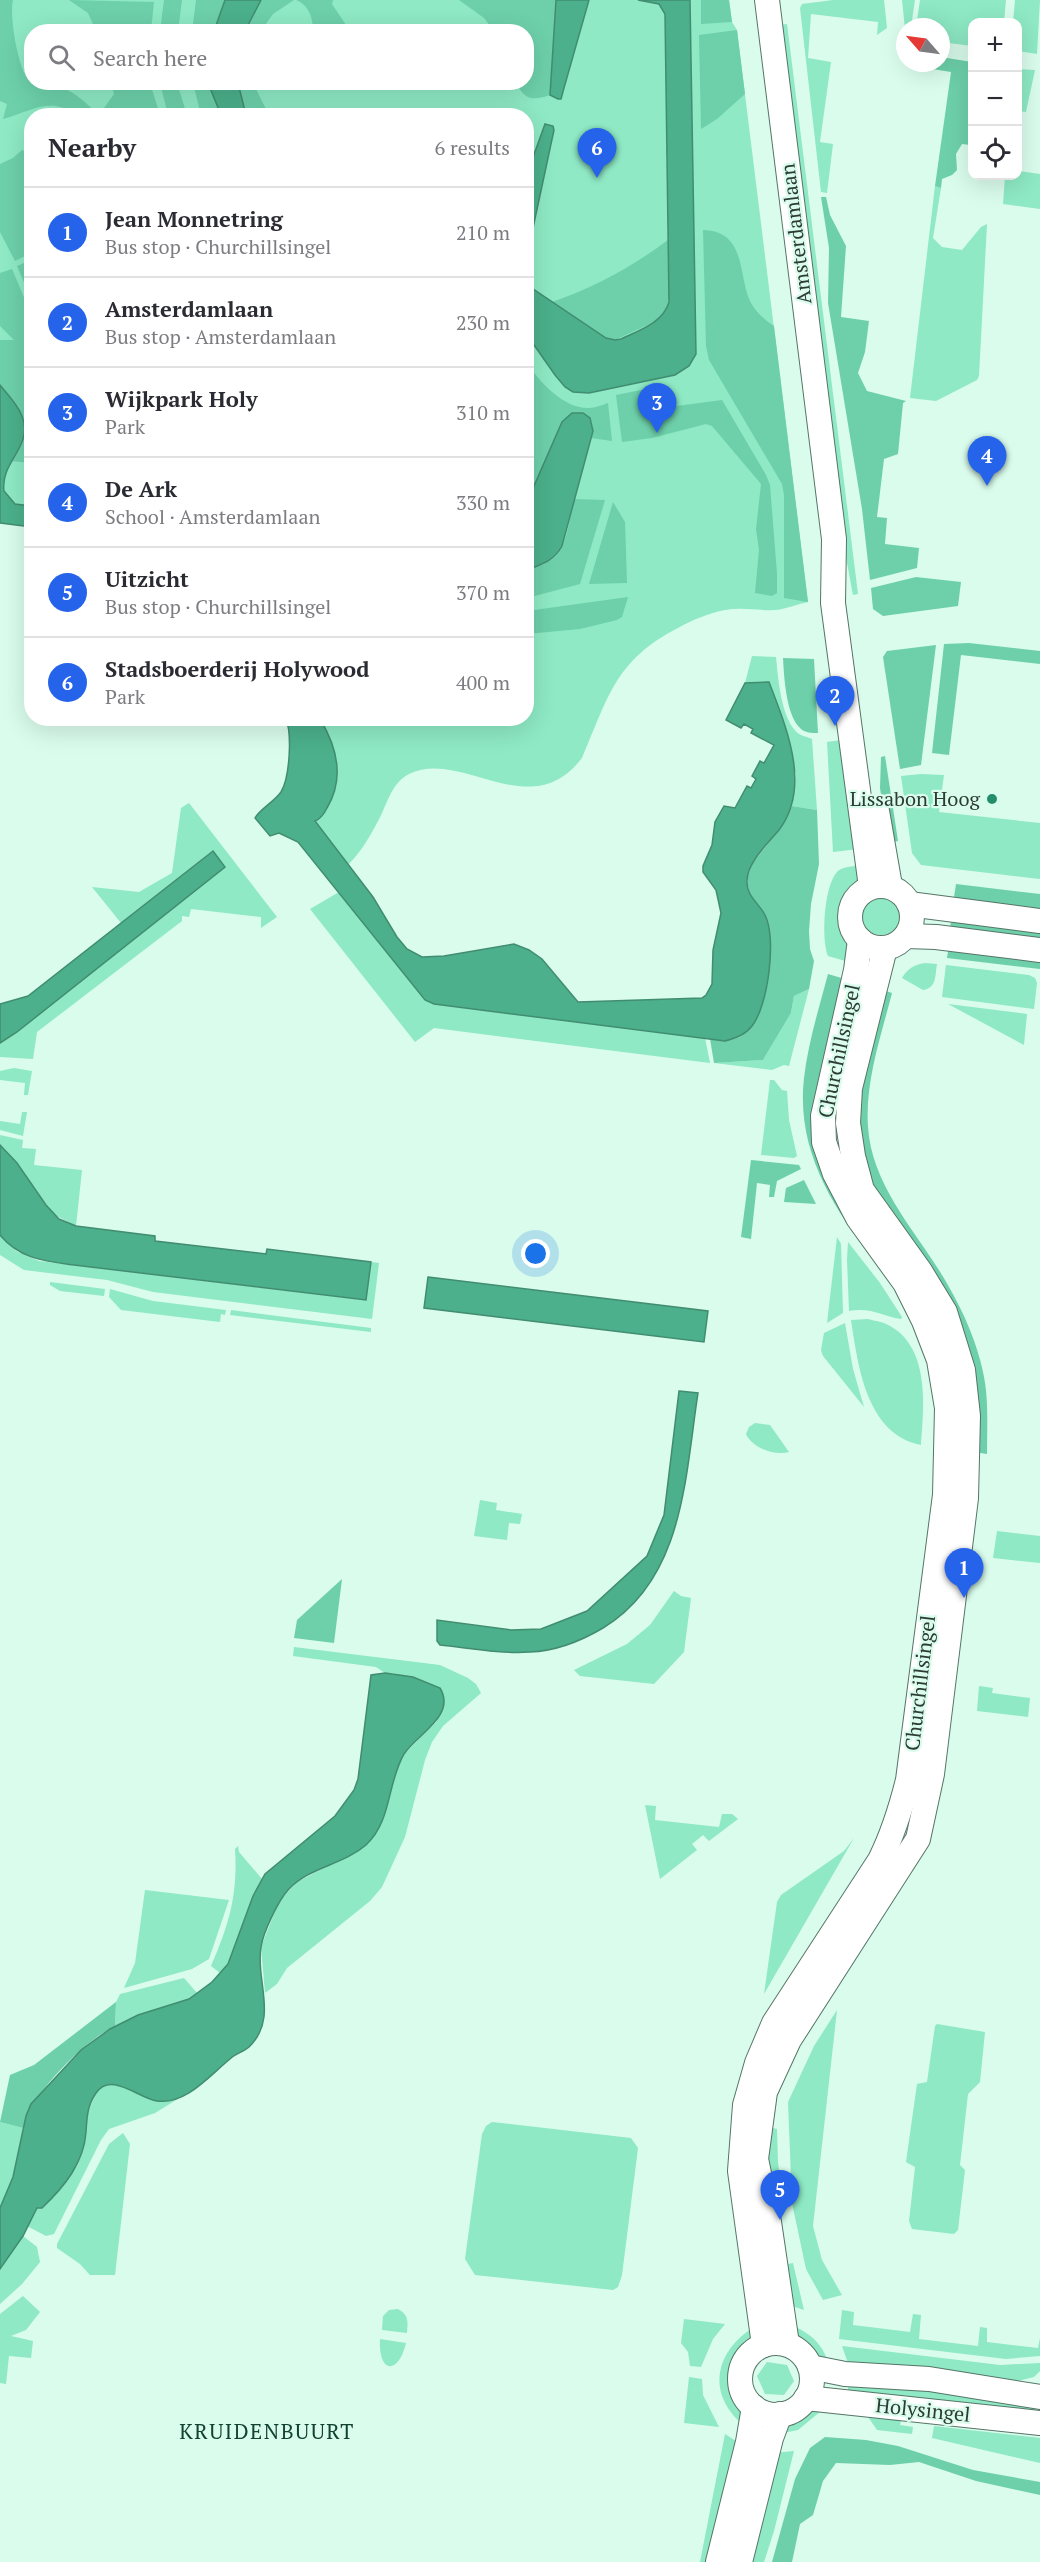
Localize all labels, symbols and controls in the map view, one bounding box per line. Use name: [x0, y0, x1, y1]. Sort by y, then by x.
north arrow: [896, 18, 950, 72]
map controls: [968, 18, 1022, 180]
button: +: [968, 18, 1022, 72]
search box: [24, 24, 534, 90]
icon: search: [45, 41, 78, 74]
text: Search here: [93, 43, 207, 72]
button: −: [968, 72, 1022, 126]
button: locate: [968, 126, 1022, 180]
pin: 6: [578, 128, 616, 178]
text: Nearby: [48, 130, 136, 164]
text: 6 results: [435, 134, 510, 161]
street label: Amsterdamlaan: [773, 162, 818, 306]
text: Jean Monnetring: [105, 204, 283, 233]
text: 1: [62, 219, 73, 246]
text: 210 m: [456, 219, 510, 246]
text: Bus stop · Churchillsingel: [105, 233, 331, 260]
text: Amsterdamlaan: [105, 294, 273, 323]
text: 2: [62, 309, 73, 336]
text: 230 m: [456, 309, 510, 336]
text: Bus stop · Amsterdamlaan: [105, 323, 336, 350]
text: Wijkpark Holy: [105, 384, 258, 413]
pin: 3: [638, 384, 676, 433]
text: 3: [62, 399, 73, 426]
text: 310 m: [456, 399, 510, 426]
text: Park: [105, 413, 145, 440]
pin: 4: [968, 436, 1006, 486]
text: De Ark: [105, 474, 177, 503]
text: 4: [62, 489, 73, 516]
text: 330 m: [456, 489, 510, 516]
text: School · Amsterdamlaan: [105, 503, 320, 530]
text: Uitzicht: [105, 564, 189, 593]
text: 5: [62, 579, 73, 606]
text: 370 m: [456, 579, 510, 606]
text: Bus stop · Churchillsingel: [105, 593, 331, 620]
text: Stadsboerderij Holywood: [105, 654, 369, 683]
text: 6: [62, 669, 73, 696]
text: 400 m: [456, 669, 510, 696]
pin: 2: [816, 676, 854, 726]
text: Park: [105, 683, 145, 710]
place label: Lissabon Hoog: [850, 785, 980, 812]
marker: Lissabon Hoog: [985, 792, 999, 806]
street label: Churchillsingel: [811, 982, 866, 1120]
your location: [521, 1239, 550, 1268]
pin: 1: [944, 1548, 984, 1598]
street label: Churchillsingel: [898, 1614, 941, 1752]
pin: 5: [760, 2170, 800, 2220]
street label: Holysingel: [874, 2391, 972, 2428]
district label: KRUIDENBUURT: [179, 2417, 355, 2445]

